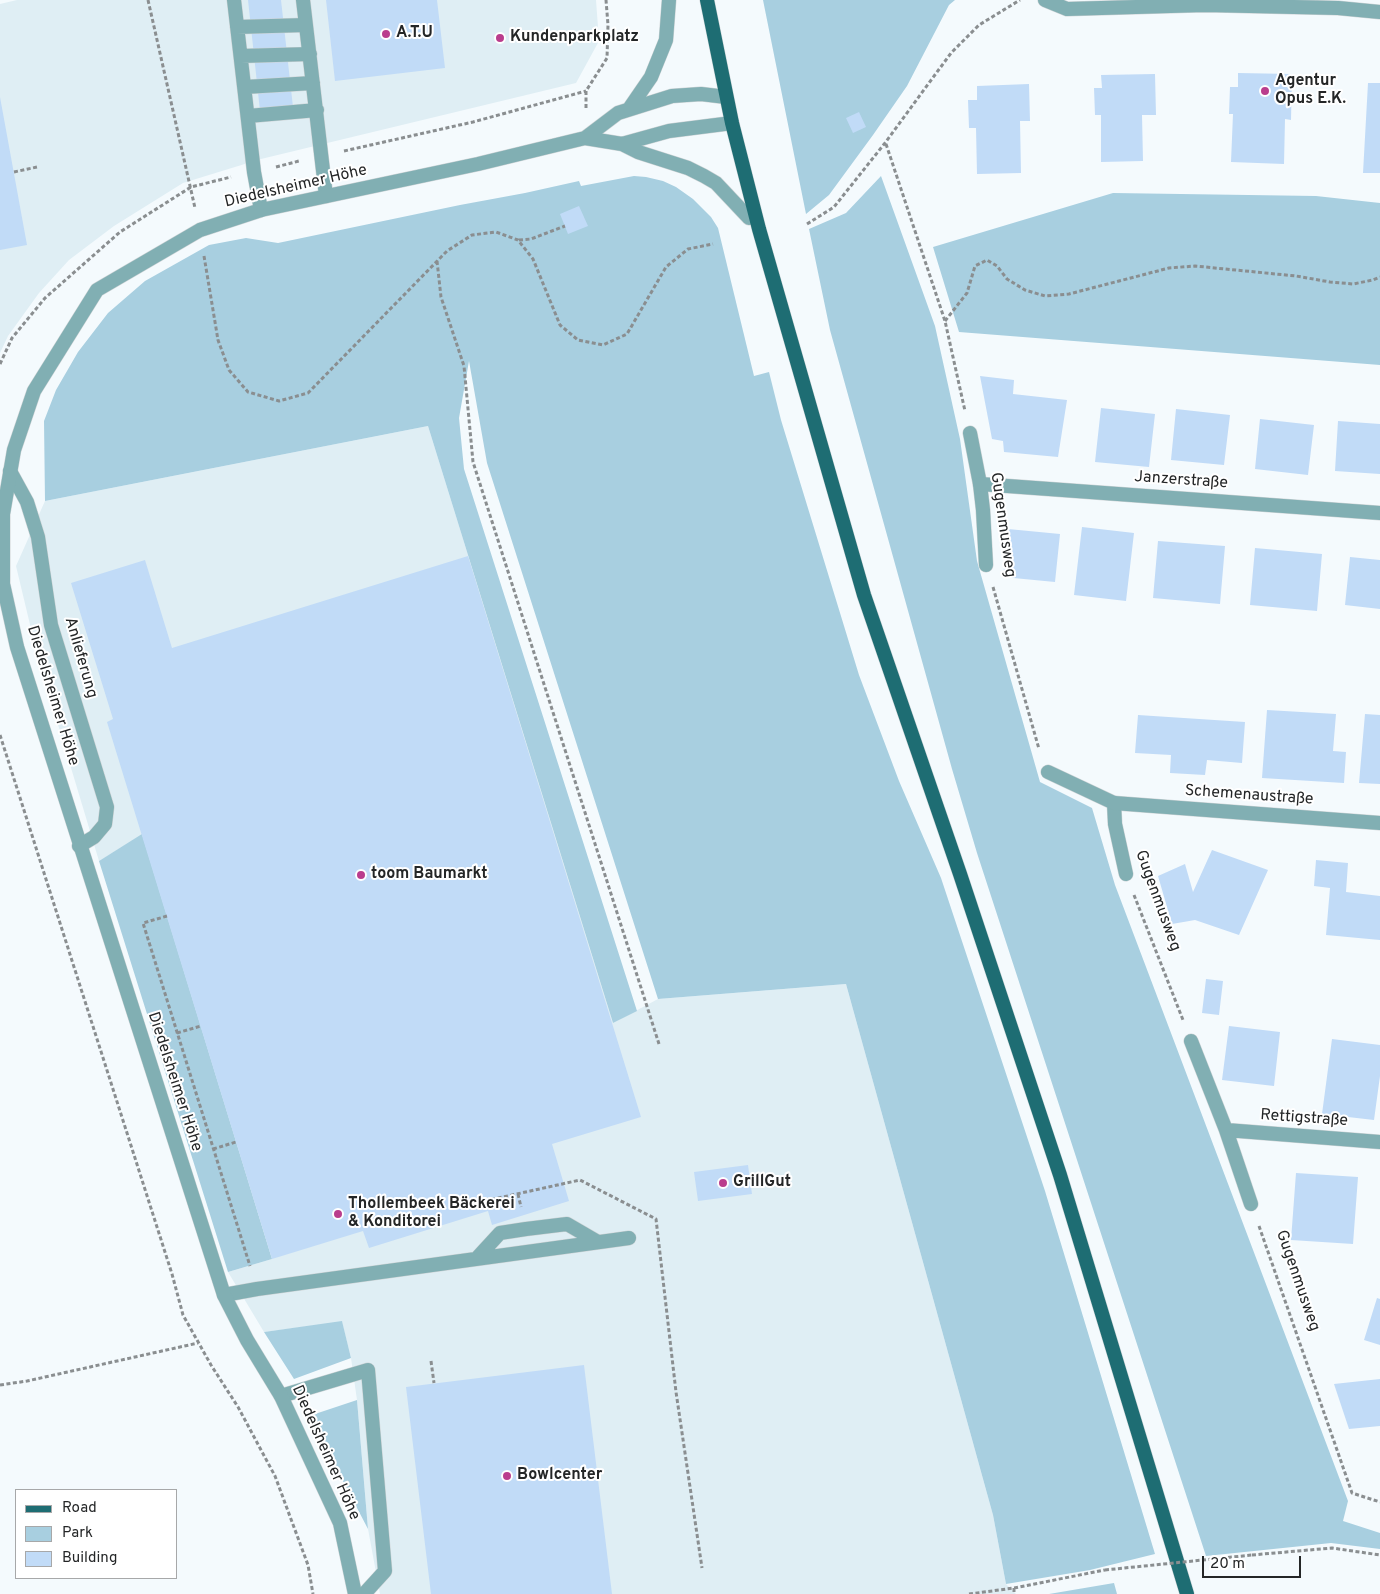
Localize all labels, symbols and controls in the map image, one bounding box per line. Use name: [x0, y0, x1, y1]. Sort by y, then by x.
place label: A.T.U: [396, 24, 433, 44]
marker: A.T.U: [380, 28, 392, 40]
place label: Kundenparkplatz: [510, 28, 639, 48]
marker: Kundenparkplatz: [494, 32, 506, 44]
place label: Agentur Opus E.K.: [1275, 72, 1346, 110]
marker: Agentur Opus E.K.: [1259, 85, 1271, 97]
street label: Diedelsheimer Höhe: [223, 161, 369, 213]
street label: Janzerstraße: [1134, 468, 1228, 494]
street label: Gugenmusweg: [985, 471, 1019, 579]
street label: Anlieferung: [59, 615, 101, 701]
street label: Diedelsheimer Höhe: [22, 624, 82, 768]
street label: Schemenaustraße: [1184, 782, 1314, 810]
street label: Gugenmusweg: [1130, 848, 1184, 954]
place label: toom Baumarkt: [371, 865, 488, 885]
marker: toom Baumarkt: [355, 869, 367, 881]
street label: Diedelsheimer Höhe: [142, 1010, 206, 1154]
street label: Rettigstraße: [1260, 1106, 1348, 1132]
place label: GrillGut: [733, 1173, 791, 1193]
marker: GrillGut: [717, 1177, 729, 1189]
place label: Thollembeek Bäckerei & Konditorei: [348, 1195, 515, 1233]
marker: Thollembeek Bäckerei & Konditorei: [332, 1208, 344, 1220]
street label: Gugenmusweg: [1271, 1228, 1323, 1334]
street label: Diedelsheimer Höhe: [287, 1383, 363, 1523]
place label: Bowlcenter: [517, 1466, 602, 1486]
marker: Bowlcenter: [501, 1470, 513, 1482]
legend: [15, 1489, 178, 1579]
text: Road: [62, 1499, 97, 1518]
text: Park: [62, 1524, 93, 1543]
scale bar: [1205, 1546, 1304, 1578]
text: Building: [62, 1549, 117, 1568]
text: 20 m: [1210, 1555, 1245, 1574]

